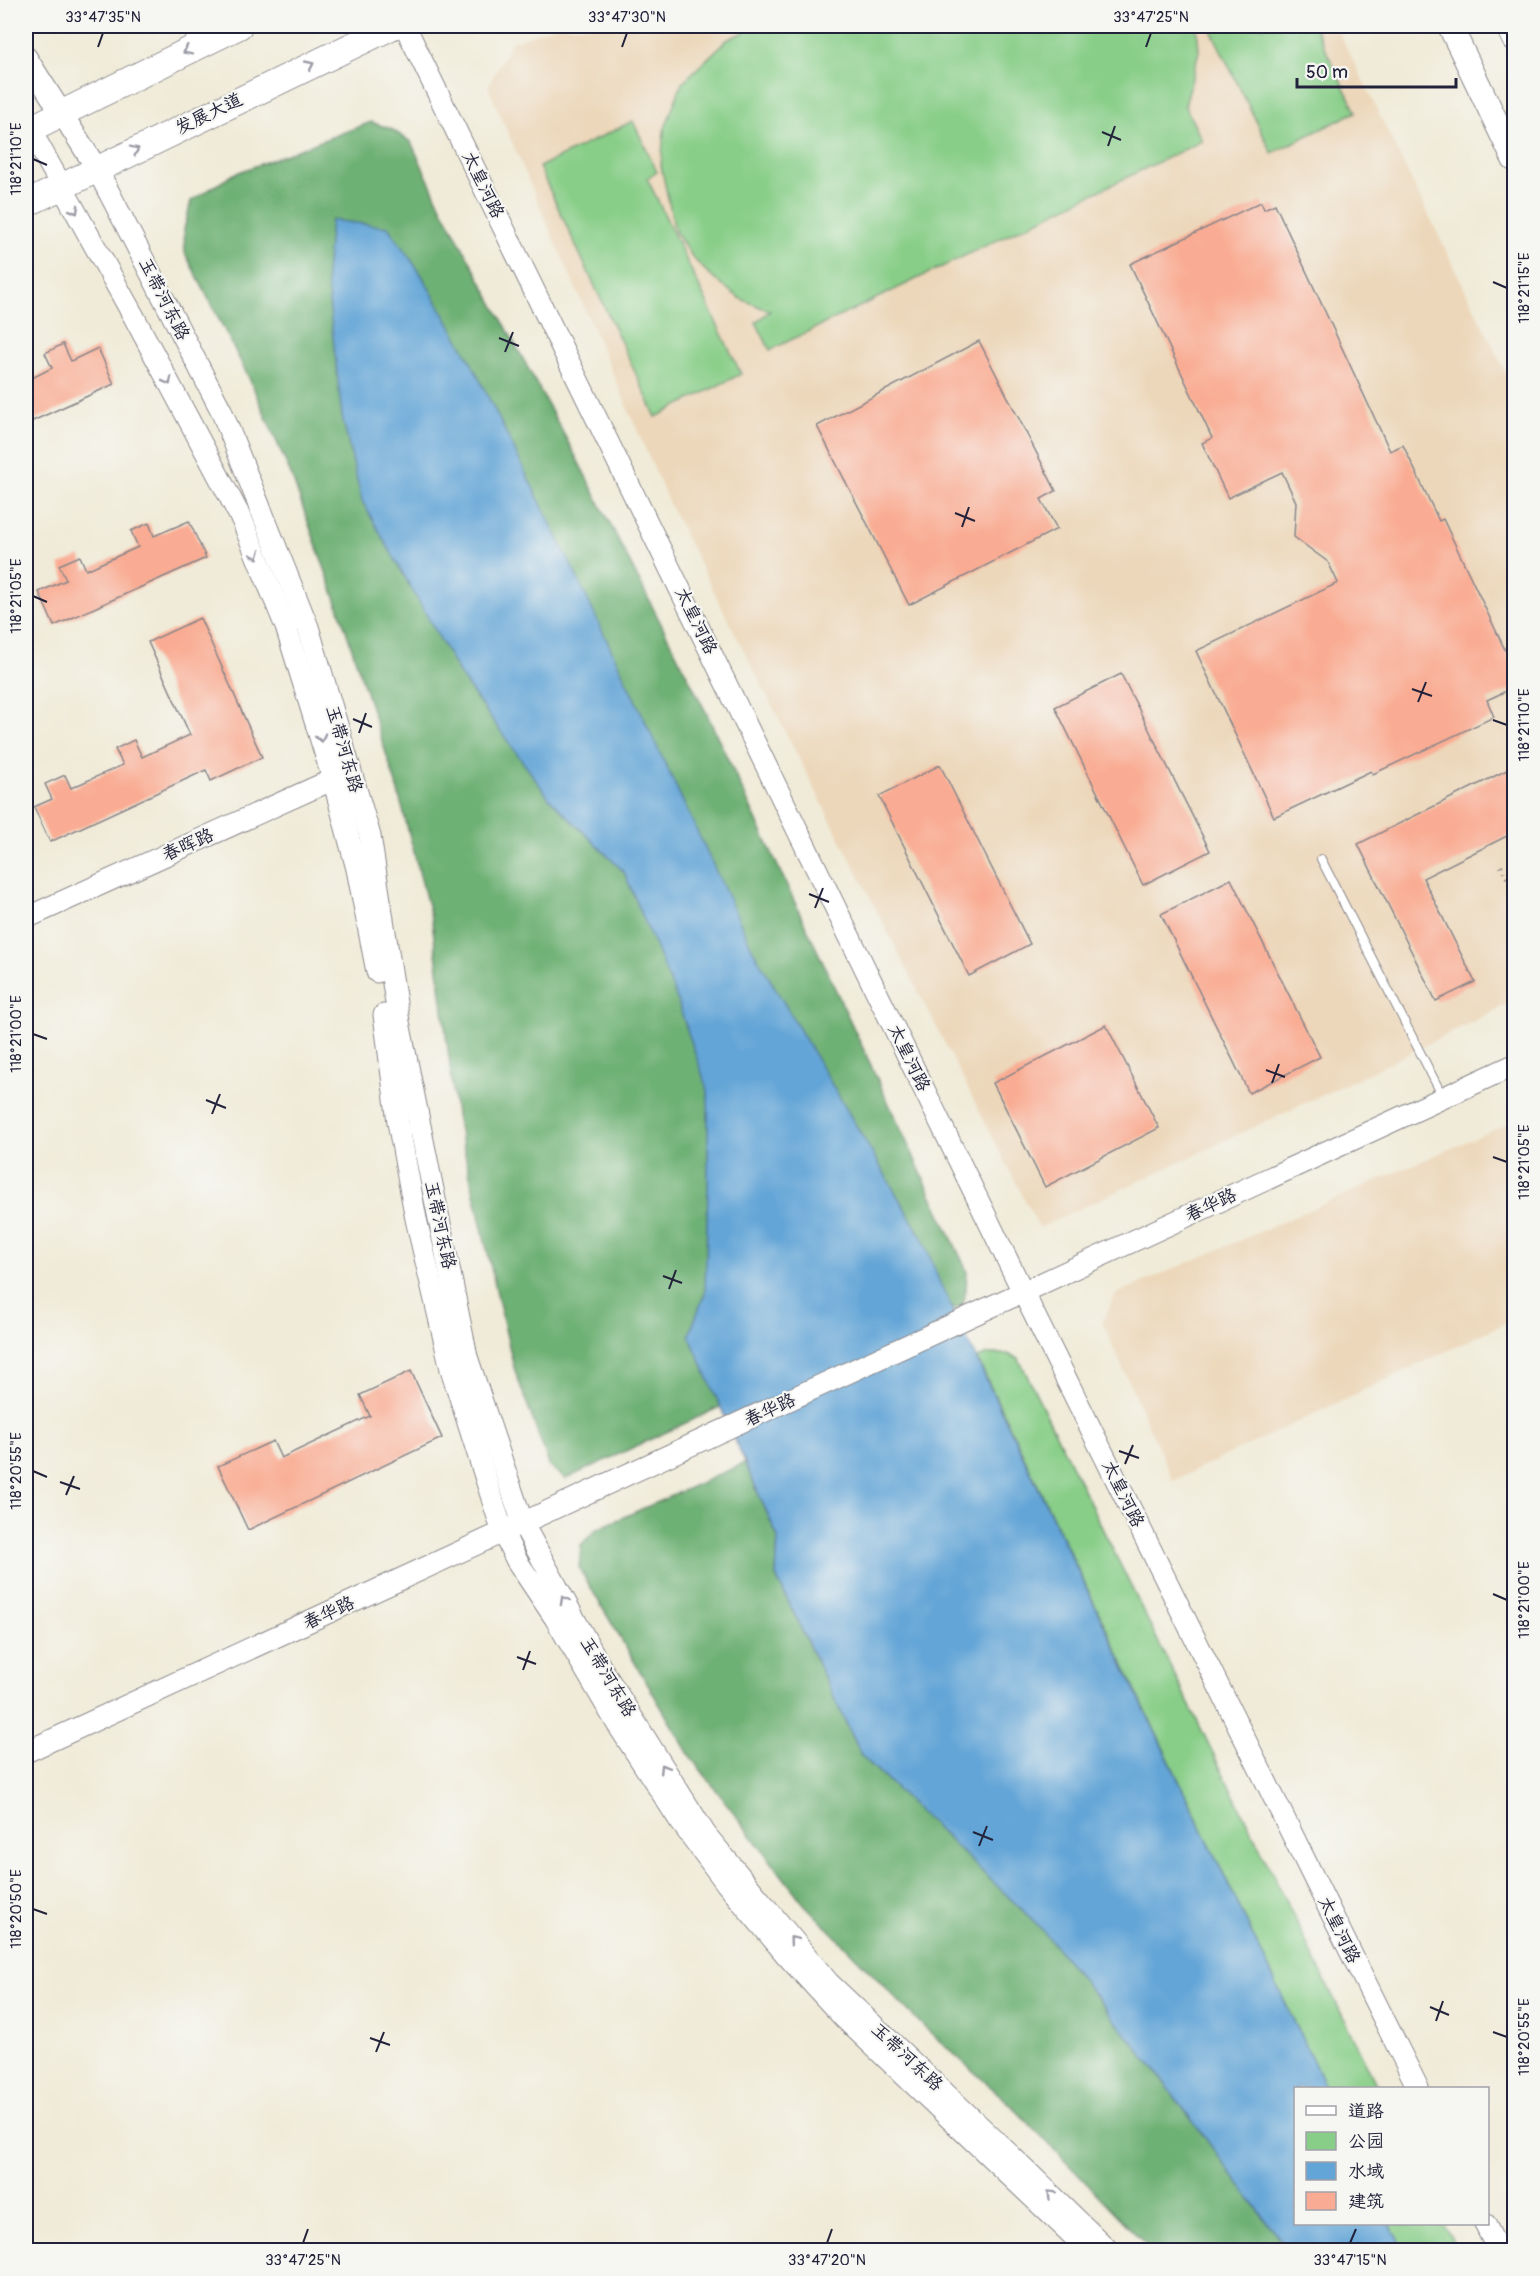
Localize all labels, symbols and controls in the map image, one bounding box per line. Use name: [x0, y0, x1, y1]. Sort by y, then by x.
text: 33°47'35"N: [65, 8, 141, 27]
text: 33°47'30"N: [588, 8, 666, 27]
text: 33°47'25"N: [1113, 8, 1189, 27]
one-way arrow: [182, 43, 193, 55]
scale bar: [1297, 51, 1456, 89]
one-way arrow: [304, 60, 315, 72]
text: 50 m: [1306, 61, 1348, 84]
street label: 发展大道: [172, 88, 246, 140]
text: 118°21'10"E: [7, 122, 26, 196]
one-way arrow: [128, 146, 139, 157]
street label: 太皇河路: [457, 148, 509, 222]
one-way arrow: [67, 204, 79, 214]
text: 118°21'15"E: [1515, 252, 1534, 323]
street label: 玉带河东路: [133, 254, 195, 344]
one-way arrow: [161, 375, 172, 385]
one-way arrow: [249, 548, 261, 559]
text: 118°21'05"E: [7, 558, 26, 634]
street label: 太皇河路: [670, 584, 722, 658]
text: 118°21'10"E: [1515, 688, 1534, 762]
street label: 玉带河东路: [321, 703, 367, 795]
one-way arrow: [314, 733, 326, 743]
street label: 春晖路: [159, 824, 217, 866]
text: 118°21'00"E: [7, 995, 26, 1073]
street label: 太皇河路: [883, 1021, 935, 1095]
text: 118°21'05"E: [1515, 1124, 1534, 1200]
street label: 玉带河东路: [419, 1179, 461, 1271]
street label: 春华路: [1182, 1183, 1240, 1227]
street label: 春华路: [741, 1388, 799, 1432]
text: 118°20'55"E: [7, 1432, 26, 1510]
street label: 太皇河路: [1097, 1457, 1149, 1531]
text: 118°21'00"E: [1515, 1561, 1534, 1639]
street label: 春华路: [300, 1591, 358, 1635]
one-way arrow: [560, 1596, 571, 1606]
street label: 玉带河东路: [575, 1633, 641, 1721]
one-way arrow: [659, 1764, 671, 1774]
text: 118°20'50"E: [7, 1869, 26, 1949]
street label: 太皇河路: [1313, 1893, 1365, 1967]
one-way arrow: [789, 1936, 800, 1947]
text: 118°20'55"E: [1515, 1998, 1534, 2076]
street label: 玉带河东路: [866, 2018, 948, 2096]
legend: [1294, 2087, 1489, 2225]
text: 道路: [1348, 2100, 1384, 2123]
text: 公园: [1348, 2130, 1384, 2153]
text: 水域: [1348, 2160, 1384, 2183]
text: 建筑: [1348, 2190, 1384, 2213]
one-way arrow: [1048, 2191, 1059, 2202]
text: 33°47'25"N: [265, 2251, 341, 2270]
text: 33°47'20"N: [788, 2251, 866, 2270]
text: 33°47'15"N: [1313, 2251, 1387, 2270]

